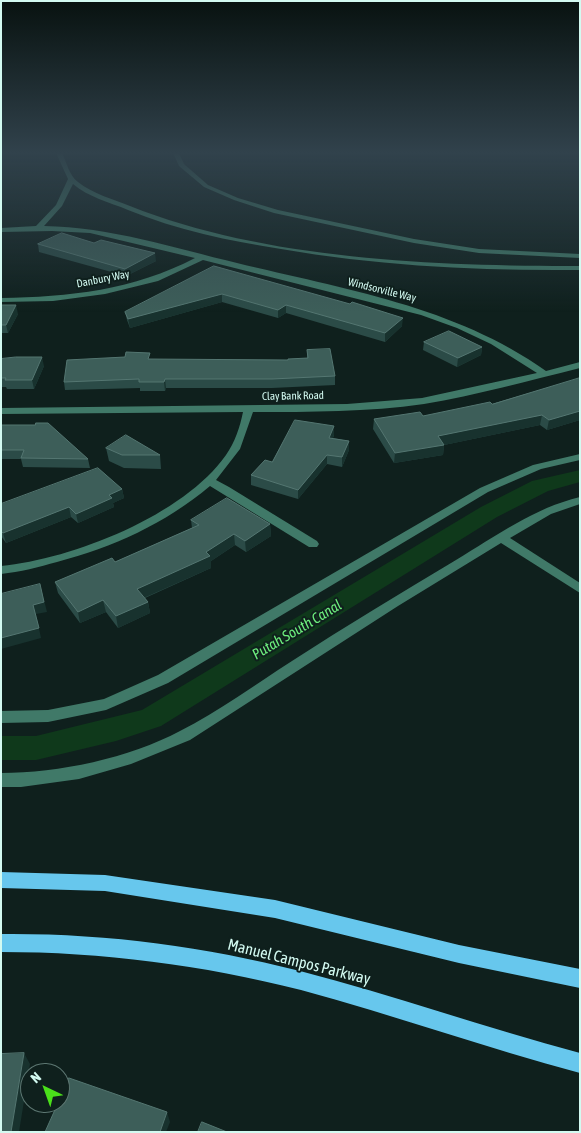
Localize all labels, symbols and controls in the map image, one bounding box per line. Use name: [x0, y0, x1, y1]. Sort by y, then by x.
street label: Danbury Way: [75, 267, 131, 291]
street label: Windsorville Way: [346, 275, 418, 305]
street label: Clay Bank Road: [262, 389, 324, 403]
water label: Putah South Canal: [249, 596, 345, 664]
street label: Manuel Campos Parkway: [226, 935, 372, 989]
north arrow: [20, 1063, 70, 1113]
text: N: [27, 1069, 44, 1086]

